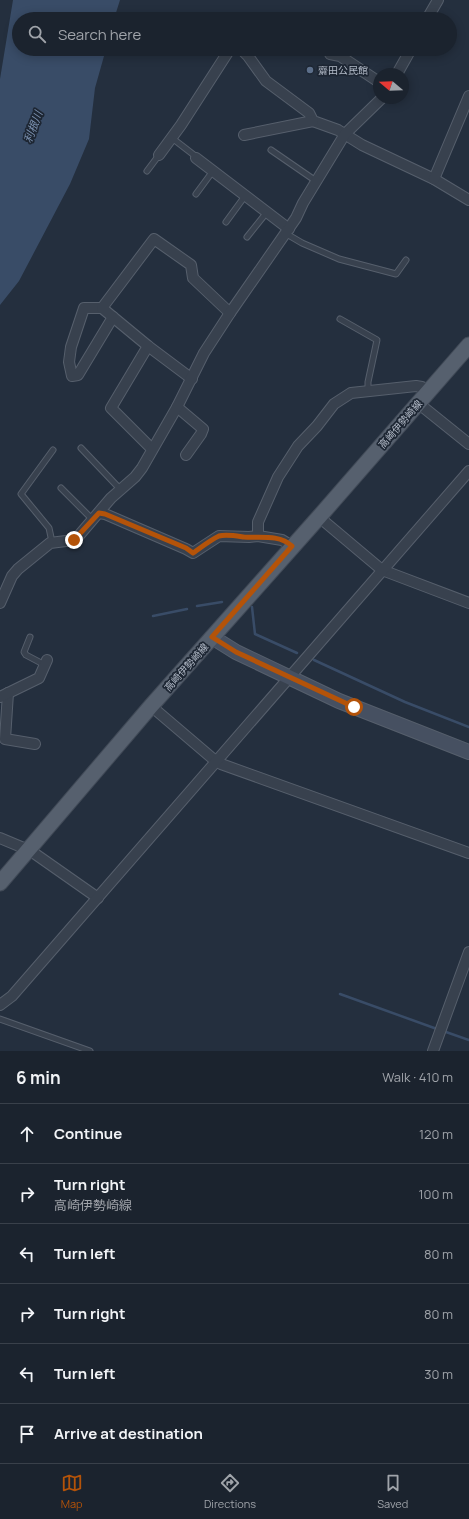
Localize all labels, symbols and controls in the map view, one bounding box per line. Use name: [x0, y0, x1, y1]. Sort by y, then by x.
search box: [12, 12, 457, 56]
icon: search: [26, 23, 48, 45]
text: Search here: [58, 24, 141, 45]
place label: 齋田公民館: [318, 63, 368, 77]
marker: 齋田公民館: [305, 65, 315, 75]
north arrow: [373, 68, 409, 104]
water label: 利根川: [20, 108, 46, 145]
street label: 高崎伊勢崎線: [375, 397, 425, 451]
route end: [65, 531, 83, 549]
street label: 高崎伊勢崎線: [161, 640, 211, 694]
route start: [345, 698, 363, 716]
text: 6 min: [16, 1066, 61, 1089]
text: Walk · 410 m: [382, 1068, 453, 1086]
icon: ahead: [16, 1123, 38, 1145]
text: Continue: [54, 1123, 122, 1144]
text: 120 m: [419, 1125, 453, 1143]
text: Turn right: [54, 1174, 125, 1195]
icon: right: [16, 1183, 38, 1205]
text: 100 m: [418, 1185, 453, 1203]
text: 高崎伊勢崎線: [54, 1196, 132, 1214]
icon: left: [16, 1243, 38, 1265]
text: Turn left: [54, 1243, 116, 1264]
text: 80 m: [424, 1245, 453, 1263]
icon: right: [16, 1303, 38, 1325]
text: Turn right: [54, 1303, 125, 1324]
text: 80 m: [424, 1305, 453, 1323]
icon: left: [16, 1363, 38, 1385]
text: Turn left: [54, 1363, 116, 1384]
text: 30 m: [424, 1365, 453, 1383]
icon: arrive: [16, 1423, 38, 1445]
text: Arrive at destination: [54, 1423, 203, 1444]
tab: Map: [61, 1472, 83, 1511]
tab: Directions: [204, 1472, 256, 1511]
tab: Saved: [377, 1472, 408, 1511]

